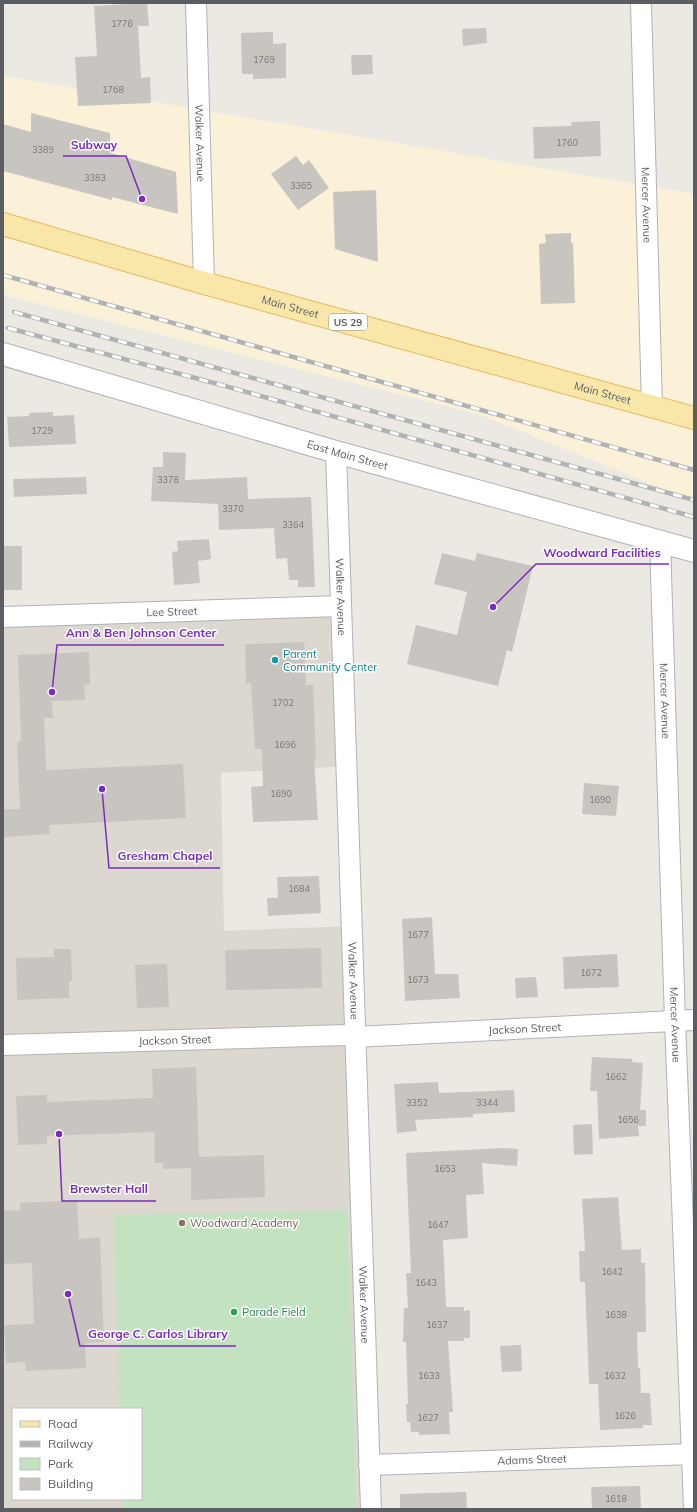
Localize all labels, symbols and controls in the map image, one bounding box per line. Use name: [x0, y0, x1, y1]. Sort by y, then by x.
house number: 1776: [111, 18, 133, 29]
house number: 1769: [253, 54, 275, 65]
house number: 1768: [102, 84, 124, 95]
street label: Walker Avenue: [192, 104, 208, 182]
callout: Subway: [63, 132, 126, 156]
text: Subway: [71, 137, 118, 152]
house number: 1760: [556, 137, 578, 148]
house number: 3389: [32, 144, 54, 155]
street label: Mercer Avenue: [638, 167, 655, 243]
house number: 3383: [84, 172, 106, 183]
house number: 3365: [290, 180, 312, 191]
street label: Main Street: [260, 292, 320, 321]
road number: US 29: [329, 314, 367, 330]
street label: Main Street: [573, 378, 633, 407]
house number: 1729: [31, 425, 53, 436]
street label: East Main Street: [305, 437, 390, 473]
house number: 3378: [157, 474, 179, 485]
house number: 3370: [222, 503, 244, 514]
house number: 3364: [282, 519, 304, 530]
callout: Woodward Facilities: [536, 540, 669, 564]
text: Woodward Facilities: [543, 545, 661, 560]
street label: Walker Avenue: [333, 558, 349, 636]
street label: Lee Street: [146, 604, 198, 619]
callout: Ann & Ben Johnson Center: [57, 621, 224, 645]
text: Ann & Ben Johnson Center: [66, 625, 217, 640]
place label: Parent Community Center: [283, 647, 377, 674]
marker: Parent Community Center: [270, 655, 280, 665]
street label: Mercer Avenue: [657, 663, 673, 739]
house number: 1702: [272, 697, 294, 708]
house number: 1696: [274, 739, 296, 750]
house number: 1690: [270, 788, 292, 799]
house number: 1690: [589, 794, 611, 805]
callout: Gresham Chapel: [109, 844, 220, 868]
text: Gresham Chapel: [118, 848, 212, 863]
house number: 1684: [288, 883, 310, 894]
house number: 1677: [407, 929, 429, 940]
street label: Walker Avenue: [345, 942, 362, 1020]
house number: 1672: [580, 967, 602, 978]
house number: 1673: [407, 974, 429, 985]
street label: Mercer Avenue: [667, 987, 684, 1063]
street label: Jackson Street: [488, 1020, 562, 1037]
street label: Jackson Street: [138, 1032, 212, 1048]
house number: 1662: [605, 1071, 627, 1082]
house number: 3352: [406, 1097, 428, 1108]
house number: 3344: [476, 1097, 498, 1108]
house number: 1656: [617, 1114, 639, 1125]
house number: 1653: [434, 1163, 456, 1174]
callout: Brewster Hall: [62, 1177, 156, 1201]
text: Brewster Hall: [70, 1181, 148, 1196]
place label: Woodward Academy: [190, 1216, 298, 1230]
marker: Woodward Academy: [177, 1218, 187, 1228]
house number: 1647: [427, 1219, 449, 1230]
street label: Walker Avenue: [356, 1266, 373, 1344]
house number: 1642: [601, 1266, 623, 1277]
house number: 1643: [415, 1277, 437, 1288]
place label: Parade Field: [242, 1305, 306, 1319]
marker: Parade Field: [229, 1307, 239, 1317]
house number: 1638: [605, 1309, 627, 1320]
house number: 1637: [426, 1319, 448, 1330]
callout: George C. Carlos Library: [80, 1322, 236, 1346]
text: George C. Carlos Library: [88, 1326, 228, 1341]
house number: 1633: [418, 1370, 440, 1381]
house number: 1632: [604, 1370, 626, 1381]
legend: [12, 1408, 142, 1500]
house number: 1626: [614, 1410, 636, 1421]
house number: 1627: [417, 1412, 439, 1423]
text: Road: [48, 1416, 77, 1431]
text: Railway: [48, 1436, 94, 1451]
street label: Adams Street: [497, 1451, 567, 1468]
text: Park: [48, 1456, 74, 1471]
text: Building: [48, 1476, 93, 1491]
house number: 1618: [605, 1493, 627, 1504]

